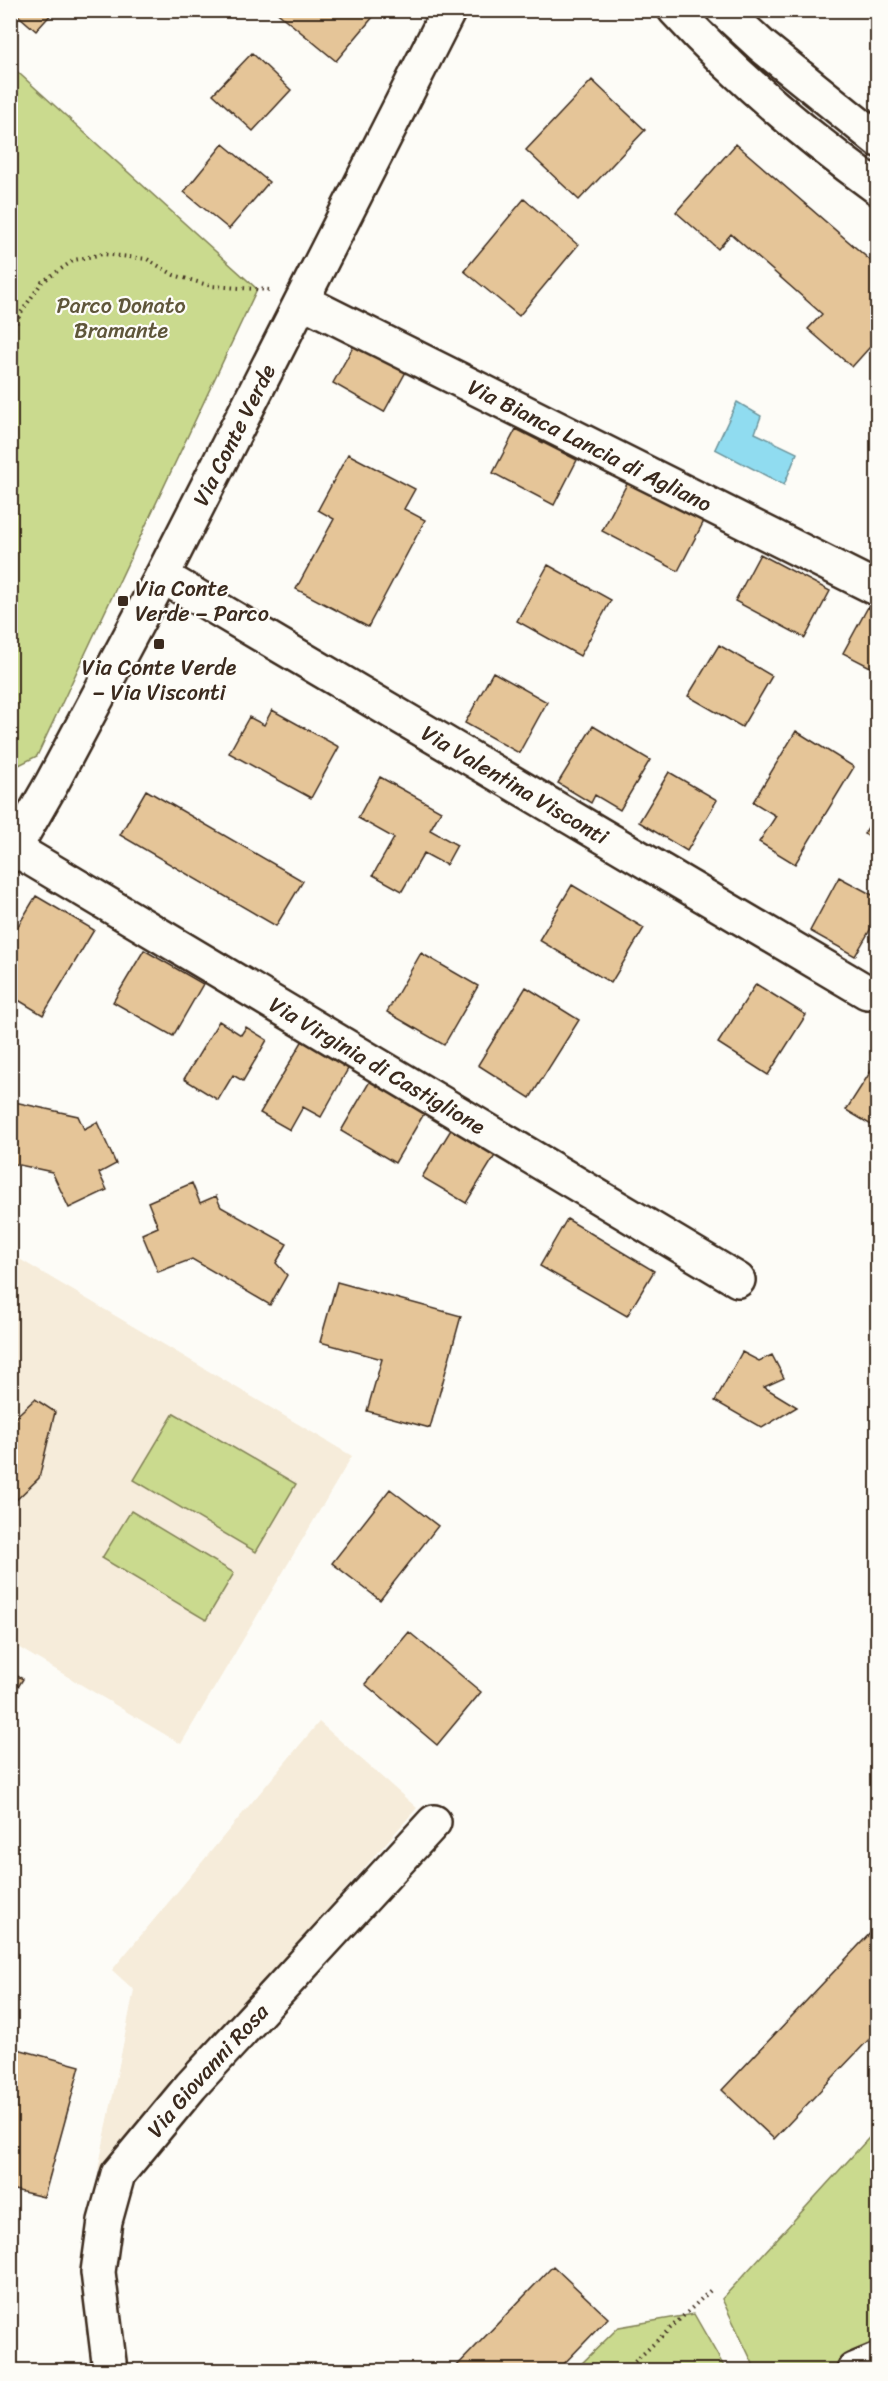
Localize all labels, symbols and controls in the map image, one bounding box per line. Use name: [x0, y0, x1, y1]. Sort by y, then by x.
park label: Parco Donato Bramante: [56, 286, 186, 350]
street label: Via Conte Verde: [182, 357, 287, 513]
street label: Via Bianca Lancia di Agliano: [461, 368, 719, 523]
place label: Via Conte Verde – Parco: [135, 569, 269, 633]
marker: Via Conte Verde – Parco: [116, 594, 130, 608]
marker: Via Conte Verde – Via Visconti: [152, 637, 166, 651]
place label: Via Conte Verde – Via Visconti: [82, 648, 237, 712]
street label: Via Valentina Visconti: [414, 714, 617, 856]
street label: Via Virginia di Castiglione: [261, 986, 493, 1146]
street label: Via Giovanni Rosa: [137, 1993, 279, 2147]

